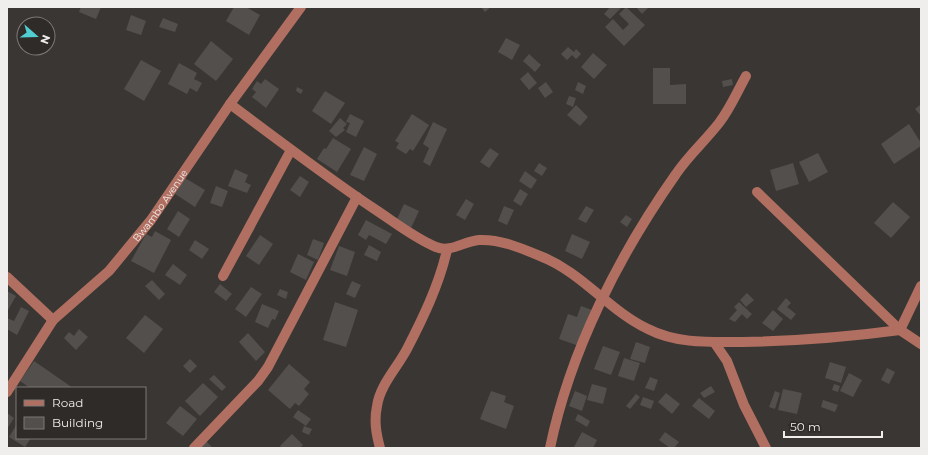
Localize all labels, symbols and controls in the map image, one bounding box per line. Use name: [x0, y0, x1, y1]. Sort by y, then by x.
north arrow: [16, 16, 56, 56]
text: N: [37, 33, 53, 46]
street label: Bwambo Avenue: [130, 167, 191, 245]
legend: [16, 387, 146, 439]
text: Road: [52, 395, 83, 410]
scale bar: [784, 413, 882, 439]
text: Building: [52, 415, 103, 430]
text: 50 m: [790, 419, 821, 434]

